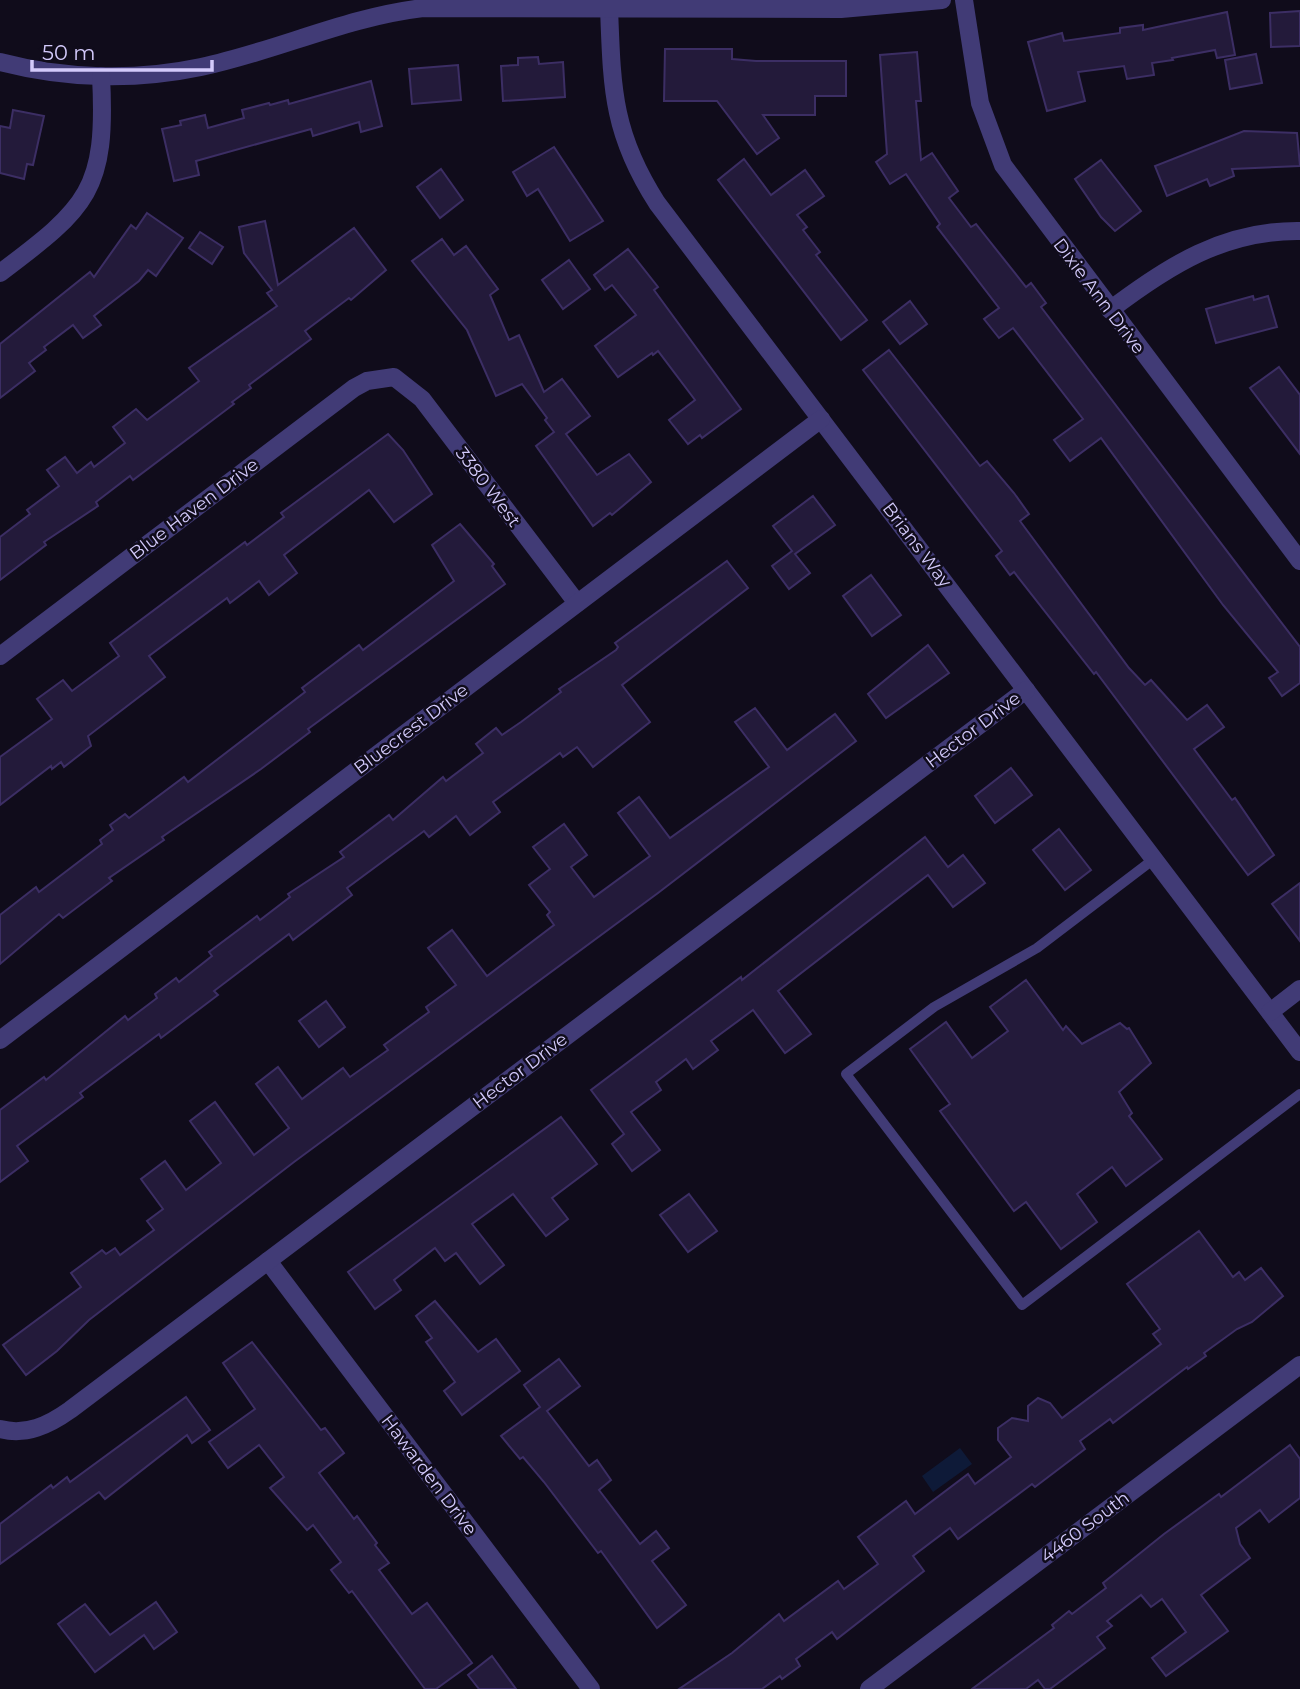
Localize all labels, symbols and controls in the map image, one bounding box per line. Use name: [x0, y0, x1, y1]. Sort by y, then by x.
scale bar: [32, 28, 212, 72]
text: 50 m: [42, 40, 96, 65]
street label: Dixie Ann Drive: [1048, 234, 1150, 358]
street label: 3380 West: [451, 443, 525, 531]
street label: Blue Haven Drive: [125, 453, 263, 565]
street label: Brians Way: [878, 498, 956, 592]
street label: Bluecrest Drive: [350, 679, 473, 779]
street label: Hector Drive: [921, 687, 1025, 773]
street label: Hector Drive: [468, 1028, 572, 1114]
street label: Hawarden Drive: [377, 1410, 482, 1540]
street label: 4460 South: [1036, 1487, 1134, 1567]

